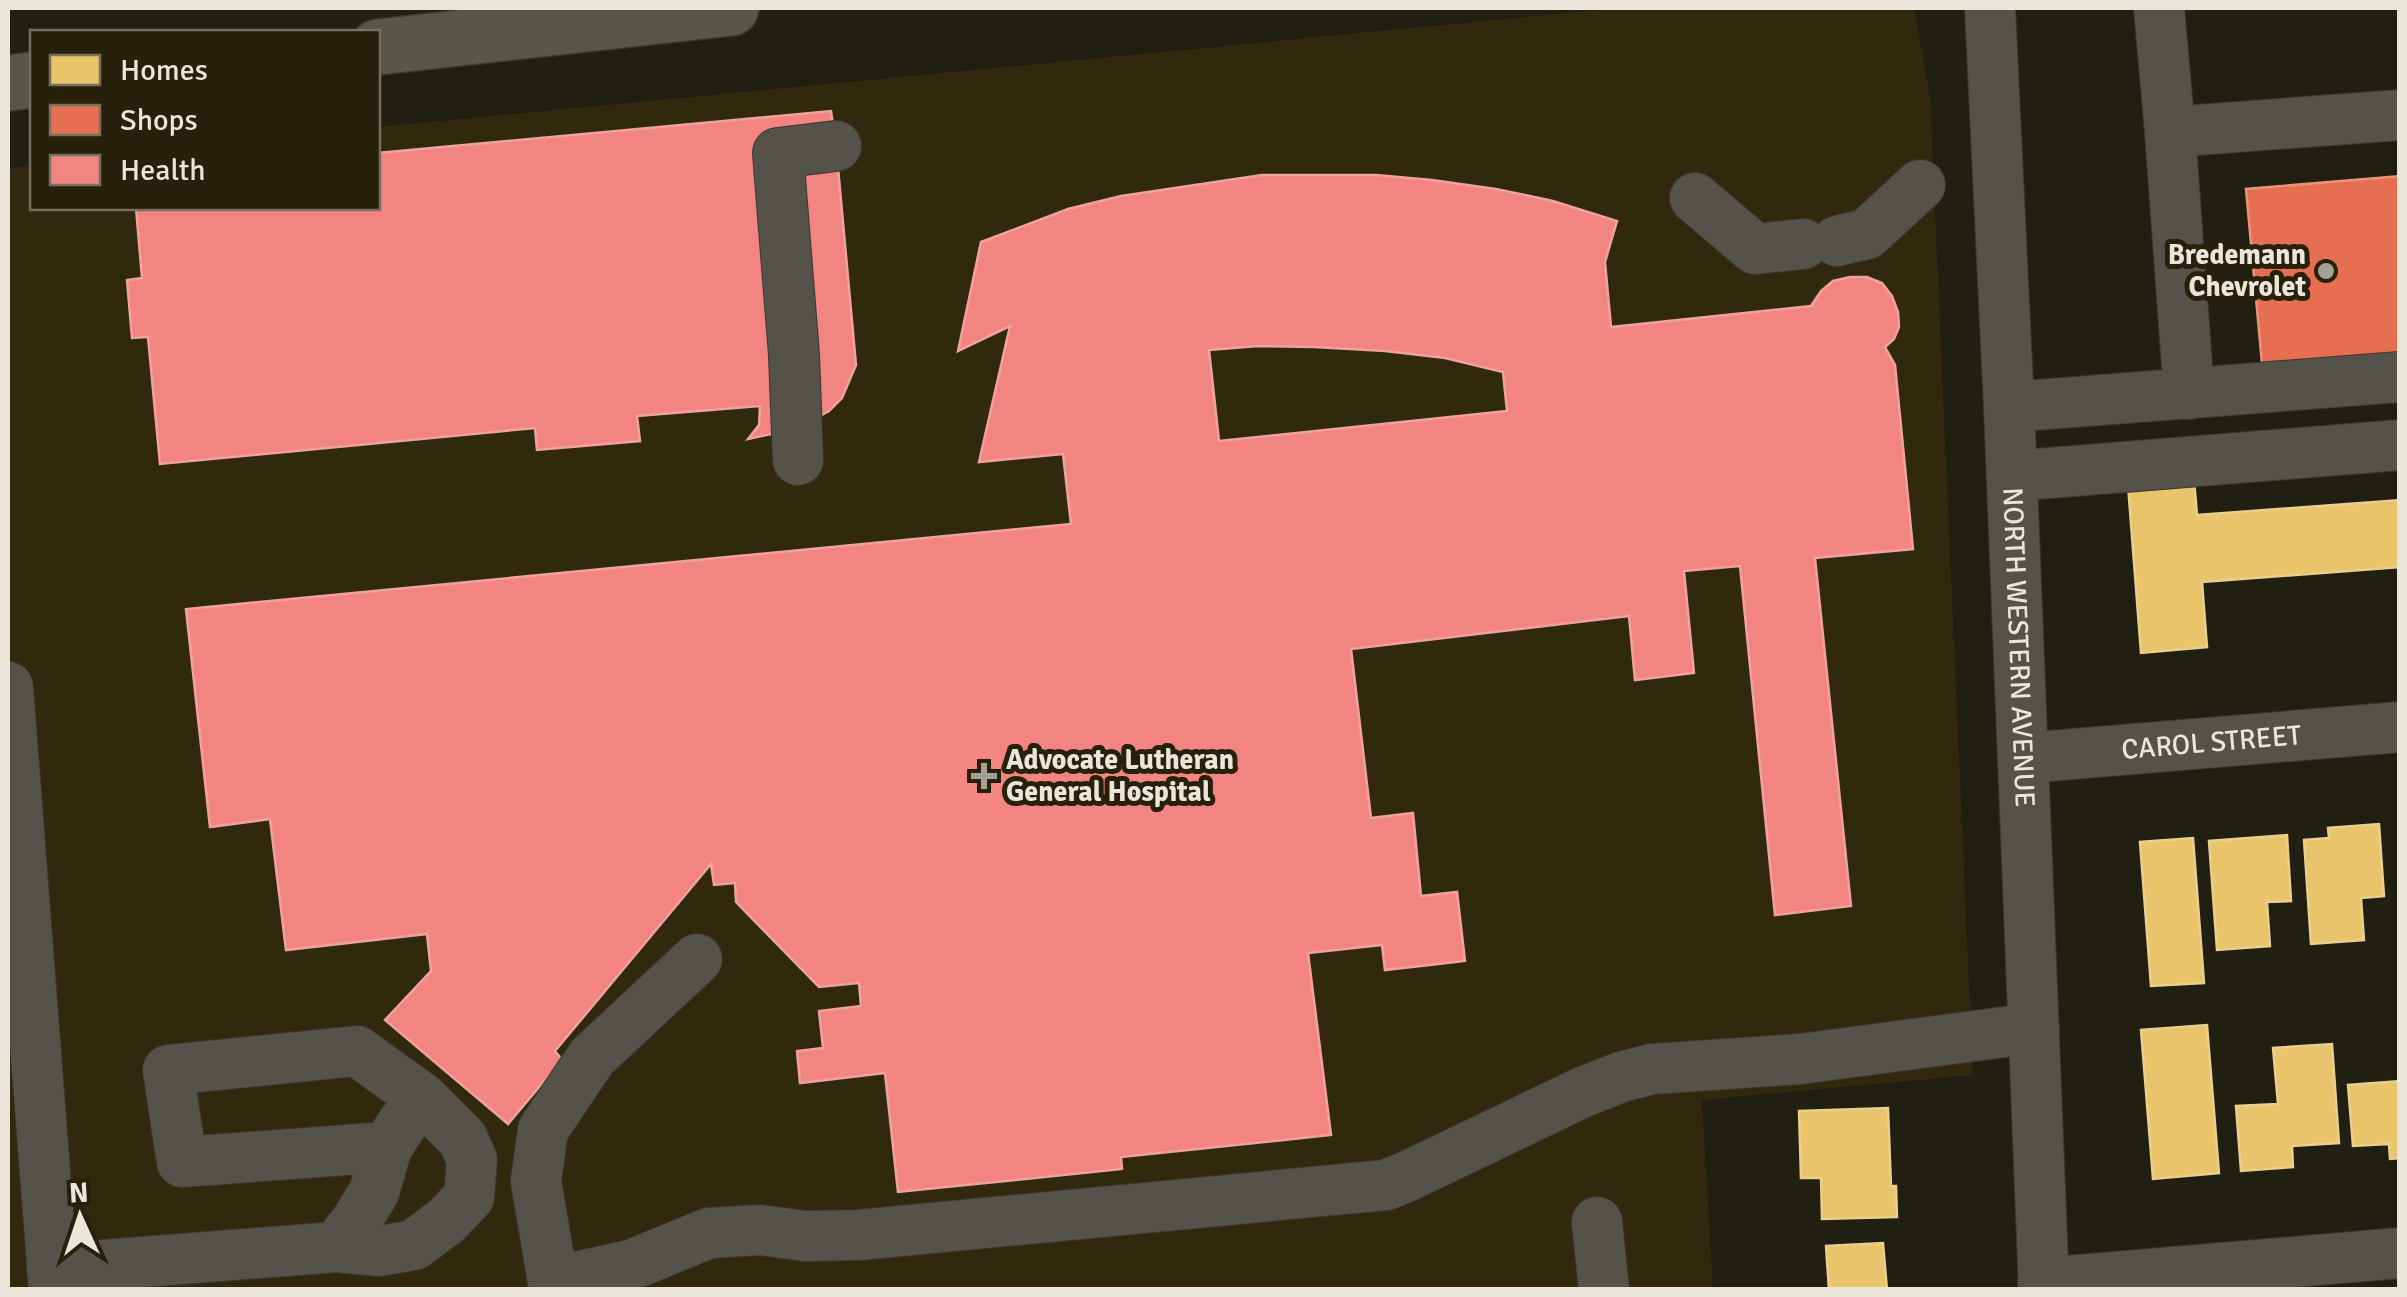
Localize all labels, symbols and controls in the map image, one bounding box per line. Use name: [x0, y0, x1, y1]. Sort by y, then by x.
legend: [30, 30, 380, 210]
text: Homes: [120, 52, 208, 89]
text: Shops: [120, 102, 198, 139]
text: Health: [120, 152, 206, 189]
place label: Bredemann Chevrolet: [2168, 238, 2307, 304]
marker: Bredemann Chevrolet: [2315, 260, 2337, 282]
street label: NORTH WESTERN AVENUE: [1995, 487, 2042, 808]
street label: CAROL STREET: [2120, 718, 2303, 767]
place label: Advocate Lutheran General Hospital: [1006, 743, 1234, 809]
marker: Advocate Lutheran General Hospital: [971, 763, 997, 789]
north arrow: [30, 1167, 130, 1267]
text: N: [68, 1176, 89, 1211]

